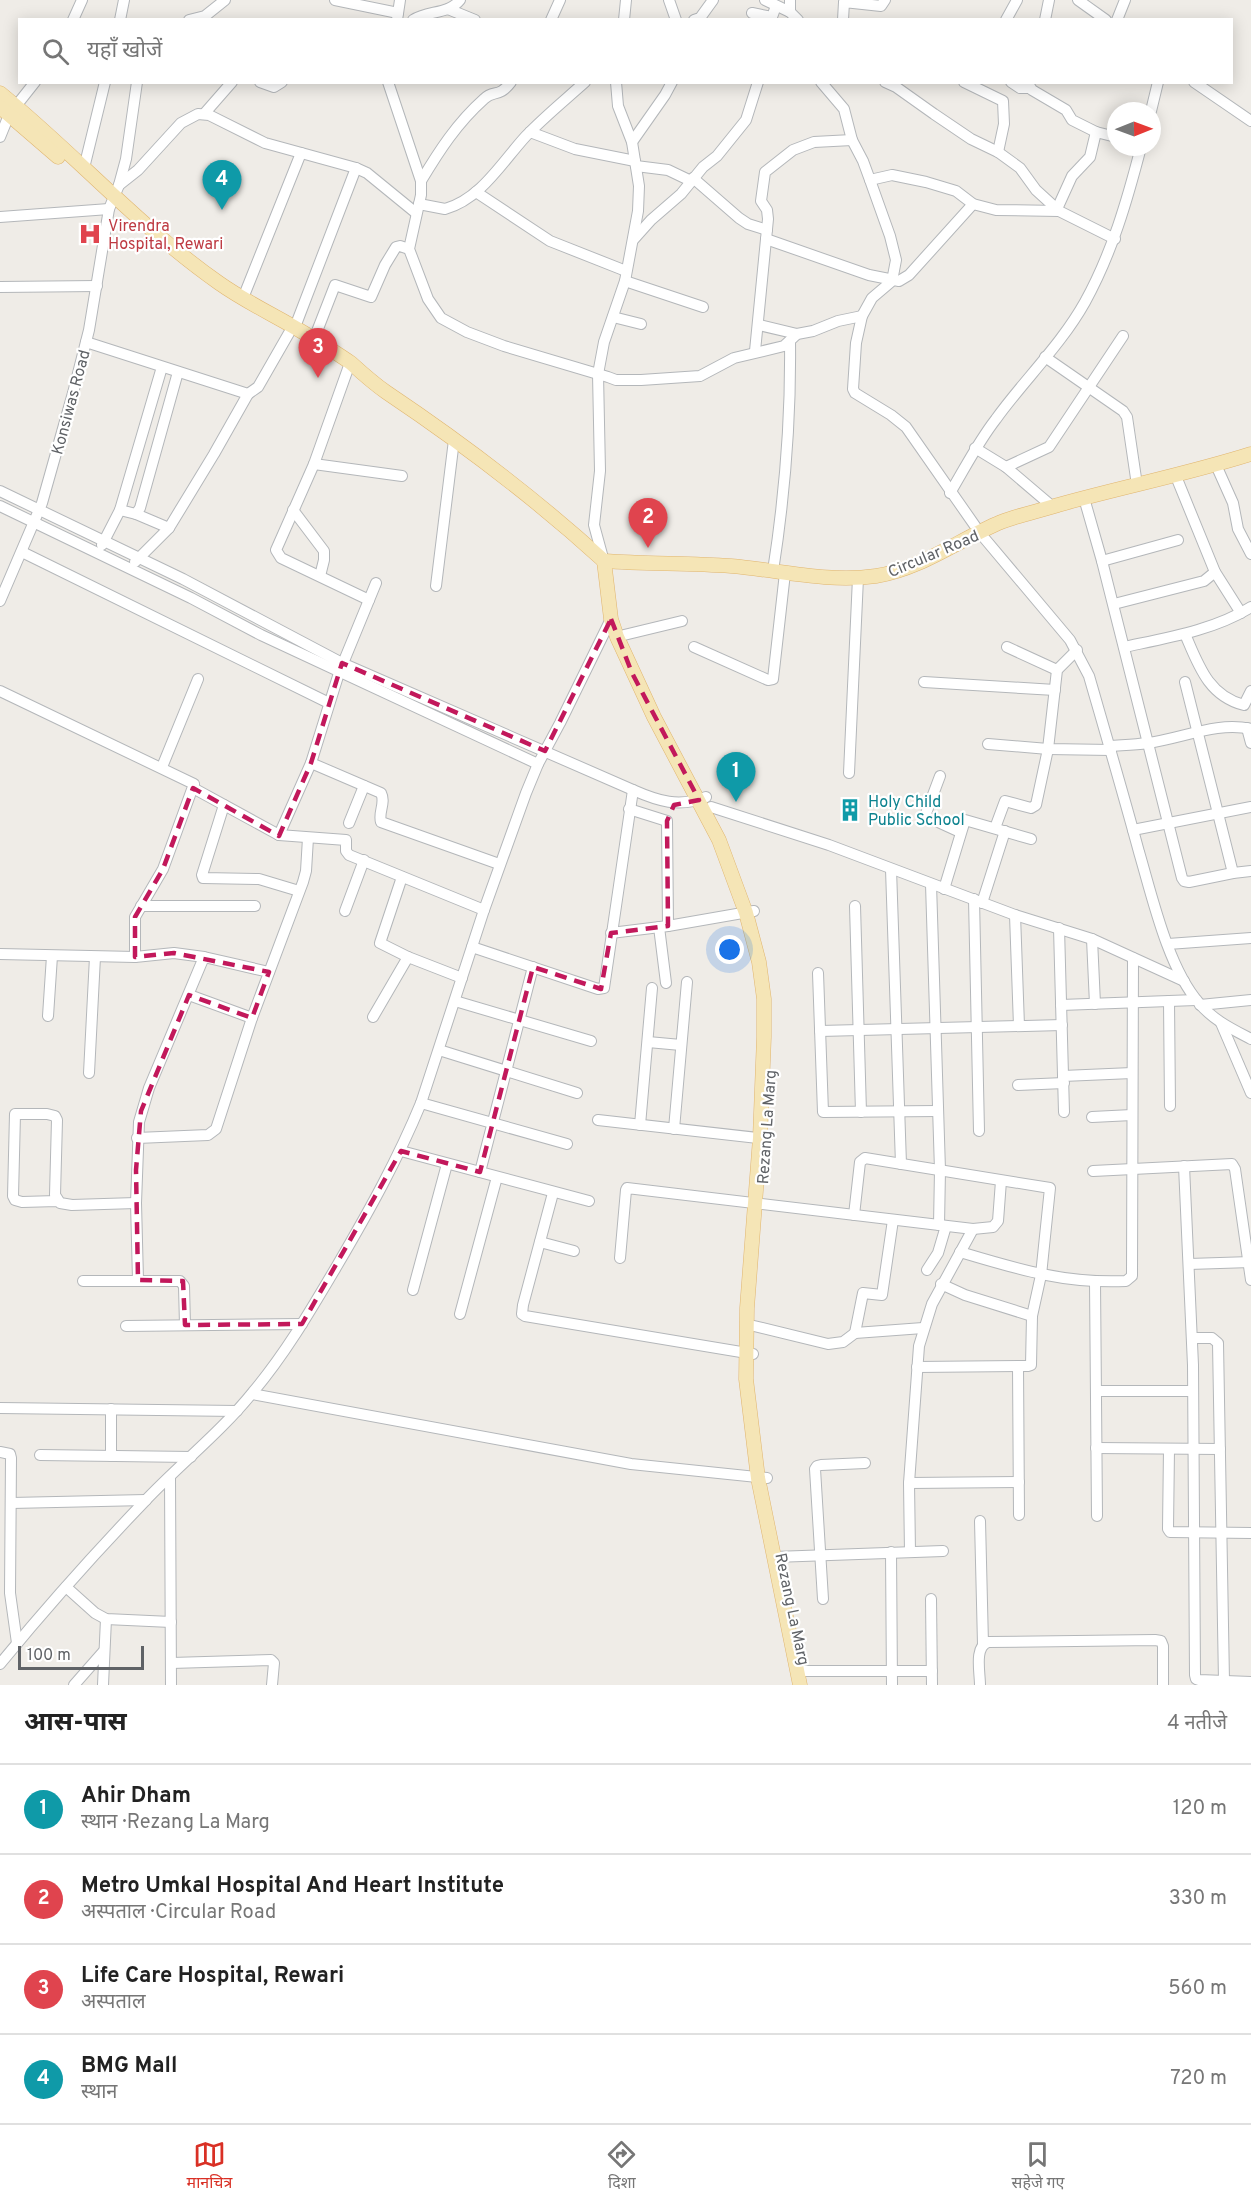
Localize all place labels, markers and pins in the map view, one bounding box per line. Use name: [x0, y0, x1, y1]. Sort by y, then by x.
pin: 4: [202, 160, 242, 210]
place label: Virendra Hospital, Rewari: [108, 217, 223, 255]
hospital icon: Virendra Hospital, Rewari: [77, 221, 103, 247]
pin: 3: [298, 328, 338, 378]
pin: 2: [628, 498, 668, 548]
pin: 1: [716, 752, 756, 802]
place label: Holy Child Public School: [868, 793, 965, 831]
building icon: Holy Child Public School: [837, 797, 863, 823]

